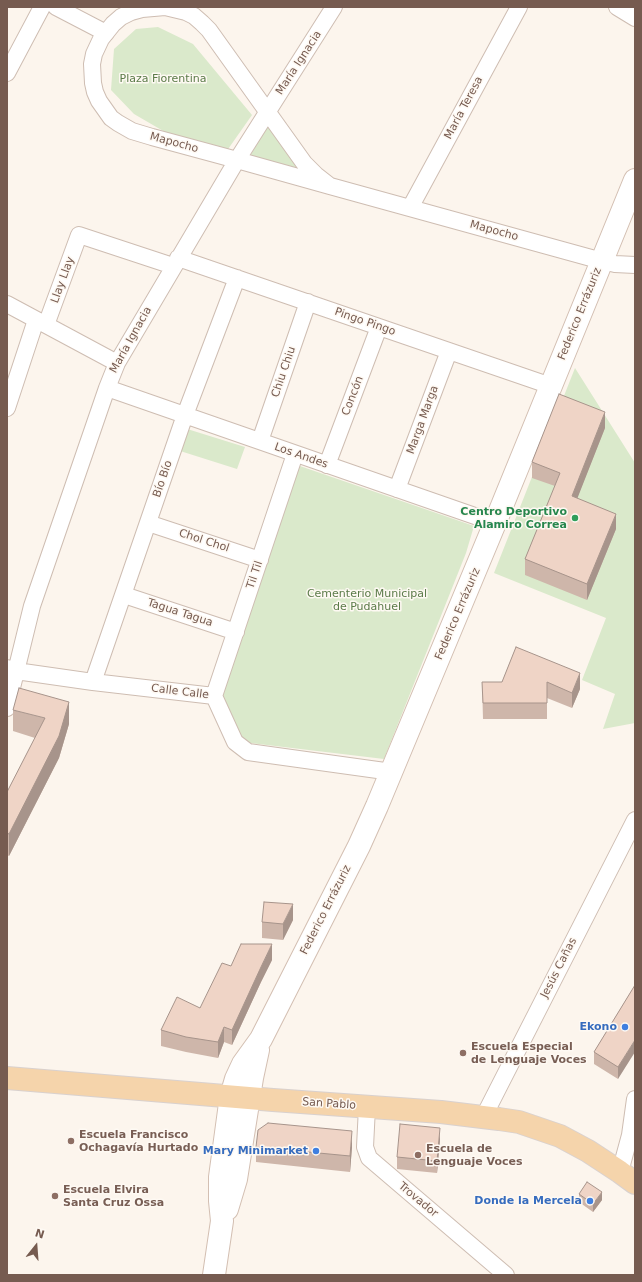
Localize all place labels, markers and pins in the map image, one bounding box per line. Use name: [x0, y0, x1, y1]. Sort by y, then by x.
place label: Centro Deportivo Alamiro Correa: [460, 505, 567, 531]
marker: Centro Deportivo Alamiro Correa: [570, 513, 580, 523]
place label: Ekono: [580, 1020, 617, 1034]
marker: Ekono: [620, 1022, 630, 1032]
place label: Escuela Especial de Lenguaje Voces: [471, 1040, 587, 1066]
marker: Escuela Especial de Lenguaje Voces: [458, 1048, 468, 1058]
place label: Escuela Francisco Ochagavía Hurtado: [79, 1128, 198, 1154]
marker: Escuela Francisco Ochagavía Hurtado: [66, 1136, 76, 1146]
place label: Escuela de Lenguaje Voces: [426, 1142, 522, 1168]
place label: Mary Minimarket: [203, 1144, 308, 1158]
marker: Mary Minimarket: [311, 1146, 321, 1156]
marker: Escuela de Lenguaje Voces: [413, 1150, 423, 1160]
place label: Escuela Elvira Santa Cruz Ossa: [63, 1183, 164, 1209]
marker: Escuela Elvira Santa Cruz Ossa: [50, 1191, 60, 1201]
place label: Donde la Mercela: [474, 1194, 582, 1208]
marker: Donde la Mercela: [585, 1196, 595, 1206]

